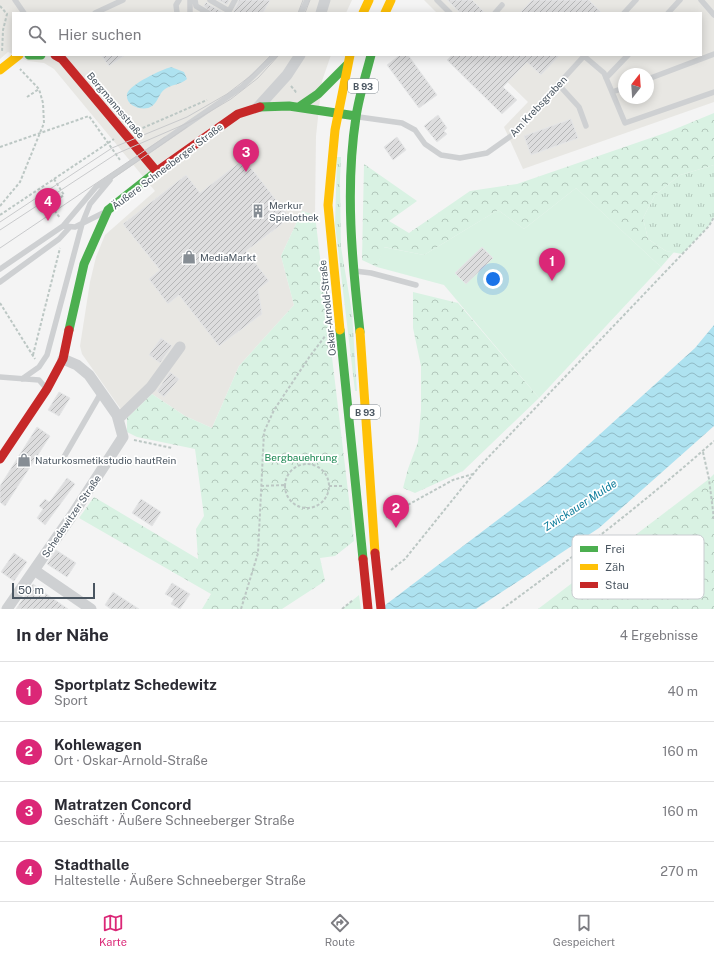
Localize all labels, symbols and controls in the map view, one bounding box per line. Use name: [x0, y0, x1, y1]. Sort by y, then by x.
search box: [12, 12, 702, 56]
icon: search: [26, 23, 48, 45]
text: Hier suchen: [58, 26, 141, 43]
north arrow: [618, 68, 654, 104]
street label: Bergmannsstraße: [85, 69, 147, 141]
street label: Am Krebsgraben: [507, 73, 569, 139]
road number: B 93: [348, 79, 378, 93]
street label: Äußere Schneeberger Straße: [109, 120, 225, 212]
pin: 3: [233, 139, 259, 172]
pin: 4: [35, 188, 61, 221]
place label: Merkur Spielothek: [269, 199, 319, 223]
building icon: Merkur Spielothek: [250, 203, 266, 219]
pin: 1: [539, 248, 565, 281]
shop icon: MediaMarkt: [181, 249, 197, 265]
place label: MediaMarkt: [200, 251, 256, 263]
street label: Oskar-Arnold-Straße: [316, 259, 338, 356]
your location: [483, 269, 503, 289]
road number: B 93: [350, 405, 380, 419]
park label: Bergbauehrung: [265, 451, 337, 463]
shop icon: Naturkosmetikstudio hautRein: [16, 452, 32, 468]
place label: Naturkosmetikstudio hautRein: [35, 454, 176, 466]
street label: Schedewitzer Straße: [39, 472, 103, 560]
water label: Zwickauer Mulde: [541, 477, 619, 533]
pin: 2: [383, 495, 409, 528]
legend: [572, 535, 704, 599]
text: Frei: [605, 543, 625, 555]
text: Zäh: [605, 561, 625, 573]
text: Stau: [605, 579, 629, 591]
scale bar: [12, 581, 95, 600]
text: 50 m: [18, 584, 44, 596]
text: In der Nähe: [16, 625, 109, 645]
text: 4 Ergebnisse: [620, 628, 698, 643]
text: Sportplatz Schedewitz: [54, 676, 217, 693]
text: 1: [26, 684, 32, 699]
text: 40 m: [667, 684, 698, 699]
text: Sport: [54, 693, 88, 708]
text: Kohlewagen: [54, 736, 142, 753]
text: 2: [25, 744, 33, 759]
text: 160 m: [662, 744, 698, 759]
text: Ort · Oskar-Arnold-Straße: [54, 753, 208, 768]
text: Matratzen Concord: [54, 796, 191, 813]
text: 3: [25, 804, 33, 819]
text: 160 m: [662, 804, 698, 819]
text: Geschäft · Äußere Schneeberger Straße: [54, 813, 295, 828]
text: Stadthalle: [54, 856, 129, 873]
text: 4: [25, 864, 33, 879]
text: 270 m: [660, 864, 698, 879]
text: Haltestelle · Äußere Schneeberger Straße: [54, 873, 306, 888]
tab: Karte: [99, 912, 127, 948]
tab: Route: [325, 912, 355, 948]
tab: Gespeichert: [553, 912, 615, 948]

